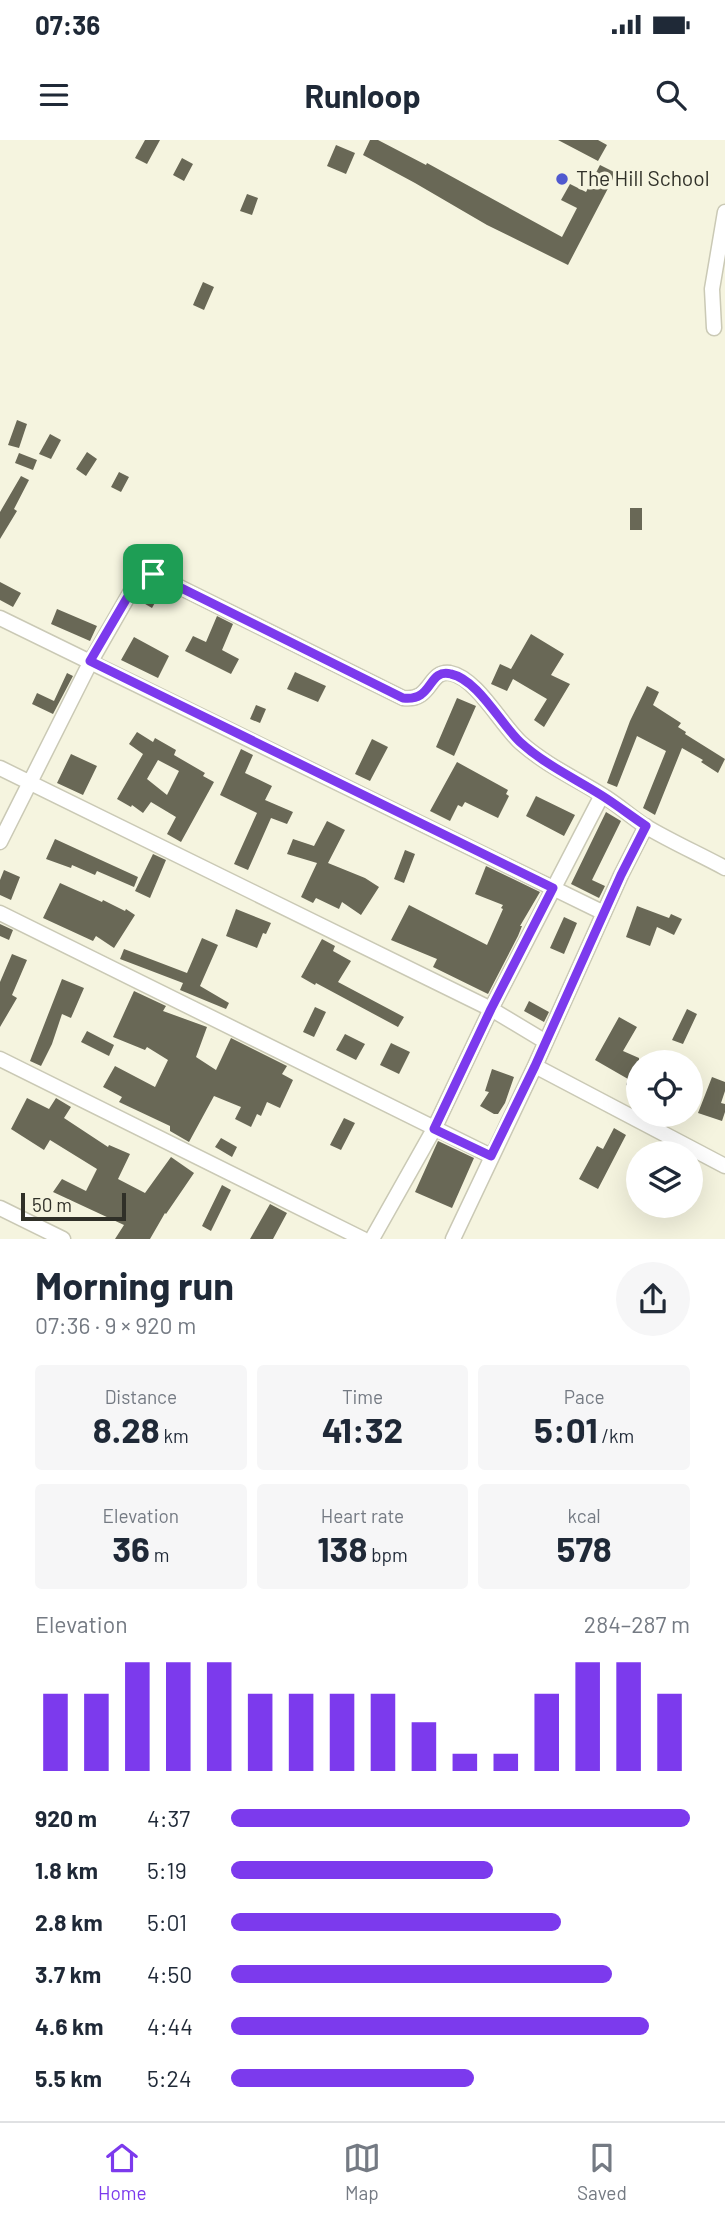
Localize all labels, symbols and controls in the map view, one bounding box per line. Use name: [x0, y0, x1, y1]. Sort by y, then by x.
text: 07:36: [35, 9, 100, 40]
icon: menu: [35, 76, 73, 114]
text: Runloop: [304, 76, 421, 114]
icon: search: [652, 76, 690, 114]
place label: The Hill School: [576, 165, 710, 190]
marker: The Hill School: [554, 171, 570, 187]
pin: [123, 544, 183, 604]
icon: arrive: [134, 555, 172, 593]
map controls: [626, 1050, 703, 1218]
button: locate: [626, 1050, 703, 1127]
button: layers: [626, 1141, 703, 1218]
scale bar: [21, 1190, 126, 1222]
text: 50 m: [32, 1193, 72, 1216]
text: Morning run: [35, 1262, 234, 1308]
button: share: [616, 1262, 690, 1336]
text: 07:36 · 9 × 920 m: [35, 1311, 196, 1339]
text: Distance: [105, 1385, 177, 1408]
text: Time: [342, 1385, 383, 1408]
text: Pace: [564, 1385, 605, 1408]
text: 8.28: [93, 1408, 160, 1450]
text: 41:32: [322, 1408, 403, 1450]
text: 5:01: [534, 1408, 598, 1450]
text: km: [160, 1424, 189, 1447]
text: /km: [598, 1424, 634, 1447]
text: Elevation: [103, 1504, 179, 1527]
text: Heart rate: [321, 1504, 404, 1527]
text: kcal: [568, 1504, 601, 1527]
text: 36: [112, 1527, 150, 1569]
text: 138: [317, 1527, 367, 1569]
text: 578: [557, 1527, 612, 1569]
text: m: [150, 1543, 169, 1566]
text: bpm: [367, 1543, 408, 1566]
text: Elevation: [35, 1610, 128, 1638]
text: 284–287 m: [584, 1610, 690, 1638]
text: 920 m: [35, 1804, 97, 1832]
text: 4:37: [147, 1804, 190, 1832]
text: 1.8 km: [35, 1856, 98, 1884]
text: 5:19: [147, 1856, 187, 1884]
text: 2.8 km: [35, 1908, 103, 1936]
text: 5:01: [147, 1908, 187, 1936]
text: 3.7 km: [35, 1960, 101, 1988]
text: 4:50: [147, 1960, 192, 1988]
text: 4.6 km: [35, 2012, 104, 2040]
text: 4:44: [147, 2012, 193, 2040]
text: 5.5 km: [35, 2064, 102, 2092]
text: 5:24: [147, 2064, 192, 2092]
tab: Home: [98, 2139, 147, 2204]
tab: Map: [343, 2139, 381, 2204]
tab: Saved: [577, 2139, 627, 2204]

